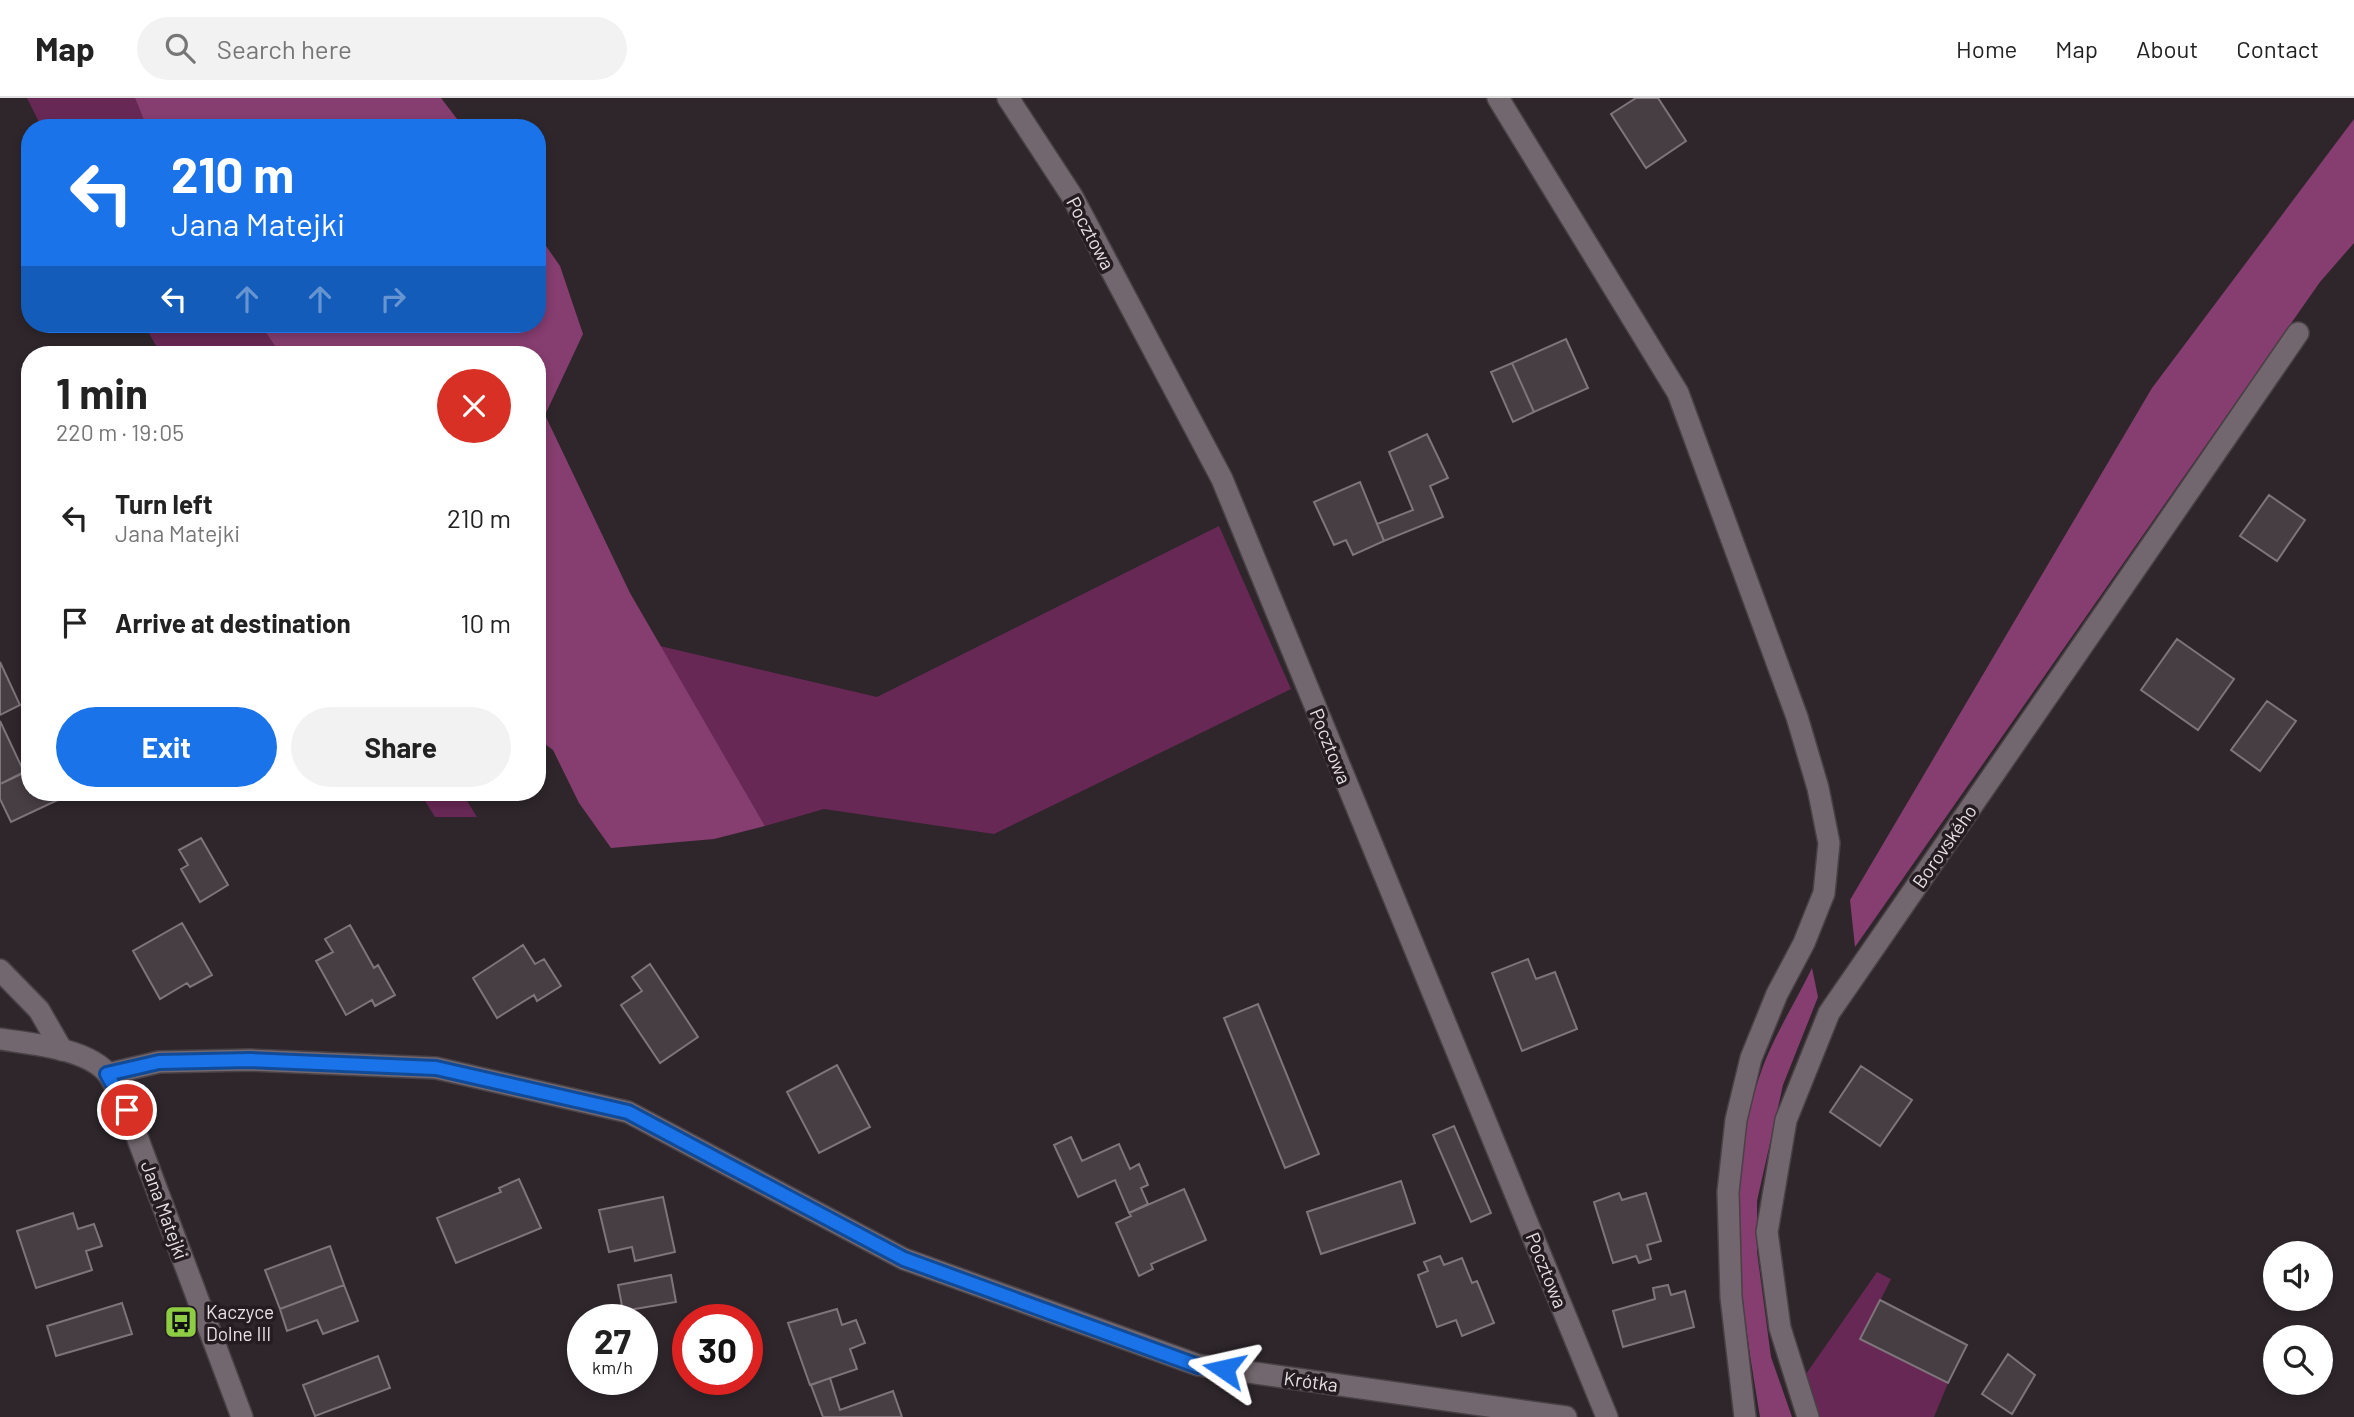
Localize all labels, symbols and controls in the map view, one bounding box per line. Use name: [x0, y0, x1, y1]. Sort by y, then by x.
search box: [137, 17, 627, 80]
text: Map: [35, 28, 95, 68]
icon: search: [161, 29, 199, 67]
text: Search here: [217, 33, 352, 64]
text: Home: [1956, 34, 2017, 63]
text: Map: [2055, 34, 2098, 63]
text: About: [2136, 34, 2198, 63]
text: Contact: [2236, 34, 2319, 63]
text: 210 m: [171, 144, 294, 203]
icon: left: [56, 147, 147, 238]
street label: Pocztowa: [1062, 193, 1120, 273]
text: Jana Matejki: [171, 204, 345, 242]
icon: left: [155, 280, 193, 318]
icon: ahead: [228, 280, 266, 318]
icon: ahead: [301, 280, 339, 318]
icon: right: [374, 280, 412, 318]
text: 1 min: [56, 367, 148, 417]
button: close: [437, 369, 511, 443]
text: 220 m · 19:05: [56, 418, 184, 446]
text: Turn left: [115, 488, 213, 519]
icon: left: [56, 499, 94, 537]
text: 210 m: [447, 502, 511, 533]
text: Jana Matejki: [115, 519, 240, 547]
icon: arrive: [56, 604, 94, 642]
text: Arrive at destination: [115, 607, 351, 638]
text: 10 m: [461, 607, 511, 638]
street label: Pocztowa: [1305, 705, 1357, 787]
button: Exit: [56, 707, 277, 787]
button: Share: [291, 707, 511, 787]
street label: Borovského: [1907, 800, 1981, 892]
pin: [97, 1080, 157, 1140]
icon: arrive: [108, 1091, 146, 1129]
street label: Jana Matejki: [137, 1157, 193, 1263]
street label: Pocztowa: [1521, 1229, 1573, 1311]
map controls: [2263, 1241, 2333, 1395]
button: sound: [2263, 1241, 2333, 1311]
place label: Kaczyce Dolne III: [206, 1300, 274, 1345]
bus stop icon: Kaczyce Dolne III: [162, 1303, 200, 1341]
speed limit sign: 30: [672, 1304, 763, 1395]
text: 27: [594, 1319, 631, 1361]
button: search: [2263, 1325, 2333, 1395]
position arrow: [1187, 1332, 1261, 1406]
text: km/h: [592, 1356, 633, 1378]
street label: Krótka: [1282, 1366, 1340, 1396]

